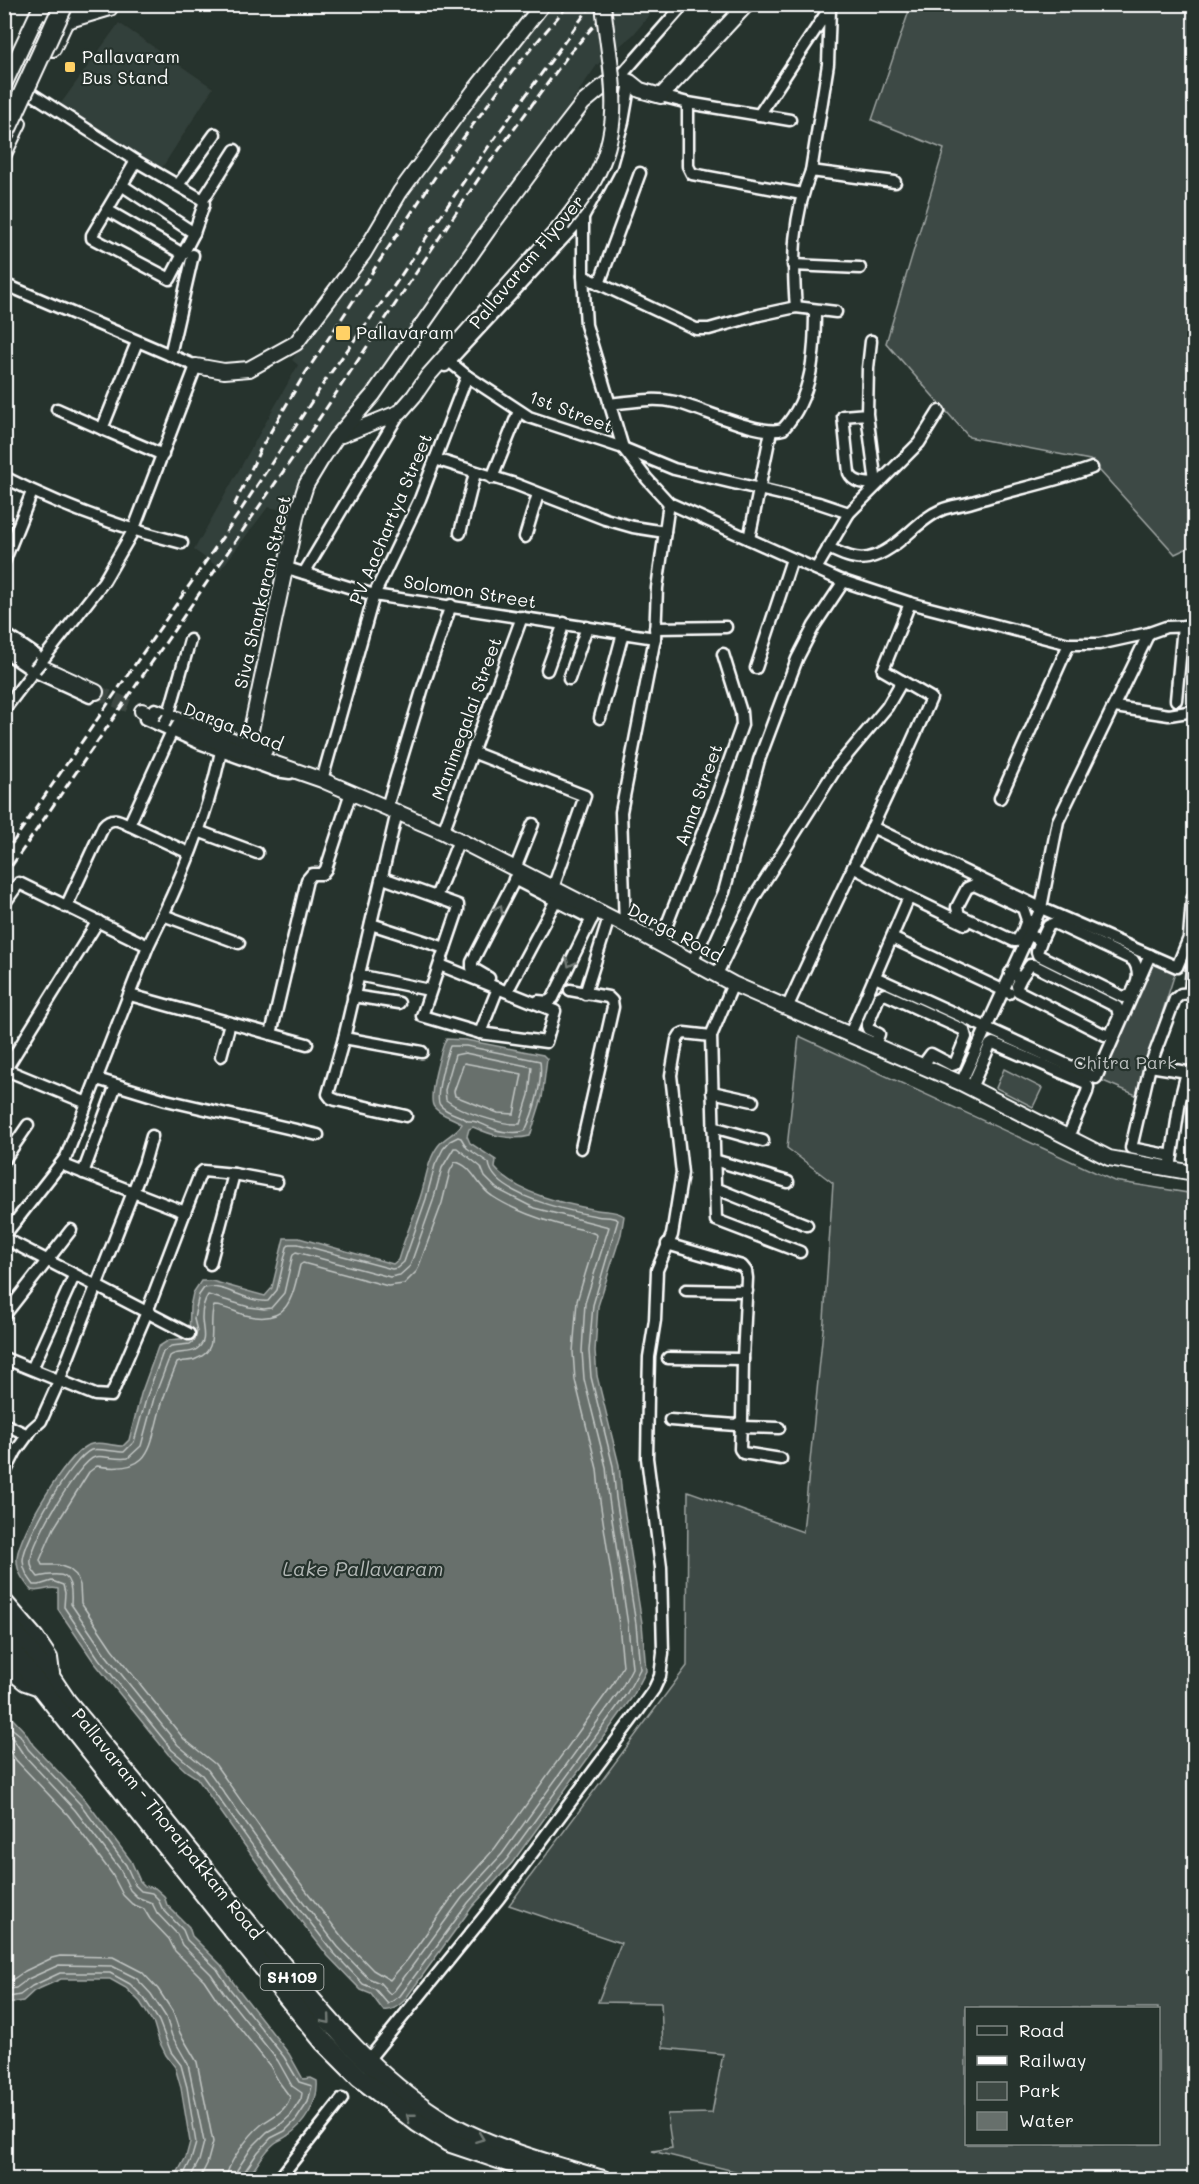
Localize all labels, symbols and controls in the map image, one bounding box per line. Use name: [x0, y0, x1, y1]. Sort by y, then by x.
place label: Pallavaram Bus Stand: [82, 44, 180, 89]
marker: Pallavaram Bus Stand: [63, 60, 77, 74]
street label: Pallavaram Flyover: [463, 189, 589, 333]
place label: Pallavaram: [356, 320, 454, 344]
marker: Pallavaram: [334, 324, 352, 342]
street label: 1st Street: [526, 384, 617, 438]
street label: PV Aachartya Street: [343, 429, 437, 608]
street label: Siva Shankaran Street: [228, 493, 296, 691]
street label: Solomon Street: [402, 569, 538, 613]
street label: Manimegalai Street: [425, 634, 507, 804]
street label: Darga Road: [180, 696, 287, 756]
street label: Anna Street: [669, 740, 728, 849]
street label: Darga Road: [624, 897, 727, 967]
one-way arrow: [492, 904, 504, 915]
one-way arrow: [566, 957, 577, 967]
park label: Chitra Park: [1073, 1050, 1177, 1074]
water label: Lake Pallavaram: [282, 1555, 444, 1581]
street label: Pallavaram - Thoraipakkam Road: [67, 1703, 269, 1944]
road number: SH109: [260, 1964, 324, 1990]
legend: [965, 2007, 1160, 2145]
one-way arrow: [320, 2013, 331, 2024]
text: Road: [1019, 2018, 1064, 2042]
text: Railway: [1019, 2048, 1086, 2072]
text: Park: [1019, 2078, 1060, 2102]
text: Water: [1019, 2108, 1074, 2132]
one-way arrow: [406, 2113, 417, 2124]
one-way arrow: [474, 2131, 485, 2143]

